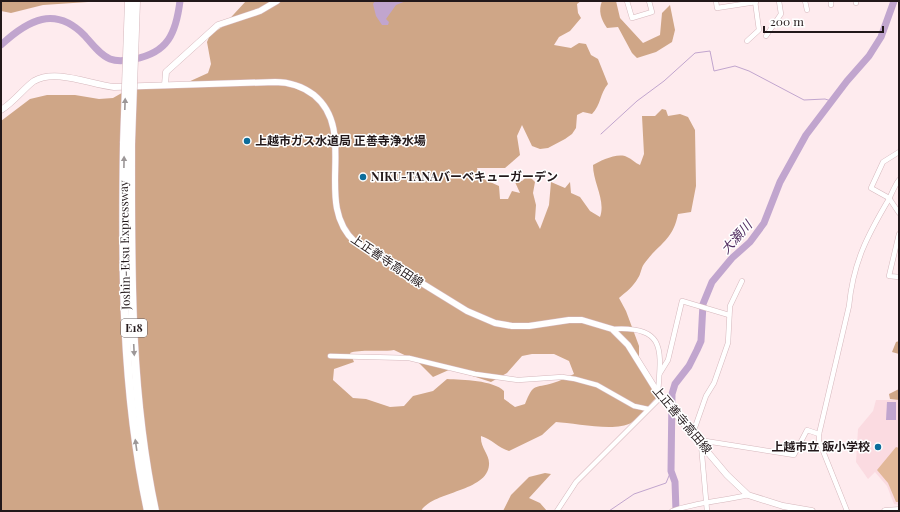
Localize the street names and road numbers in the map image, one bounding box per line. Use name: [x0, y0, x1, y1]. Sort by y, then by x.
street label: Joshin-Etsu Expressway: [115, 180, 133, 311]
street label: 上正善寺高田線: [348, 230, 427, 290]
road number: E18: [121, 319, 147, 337]
street label: 上正善寺高田線: [650, 382, 716, 457]

